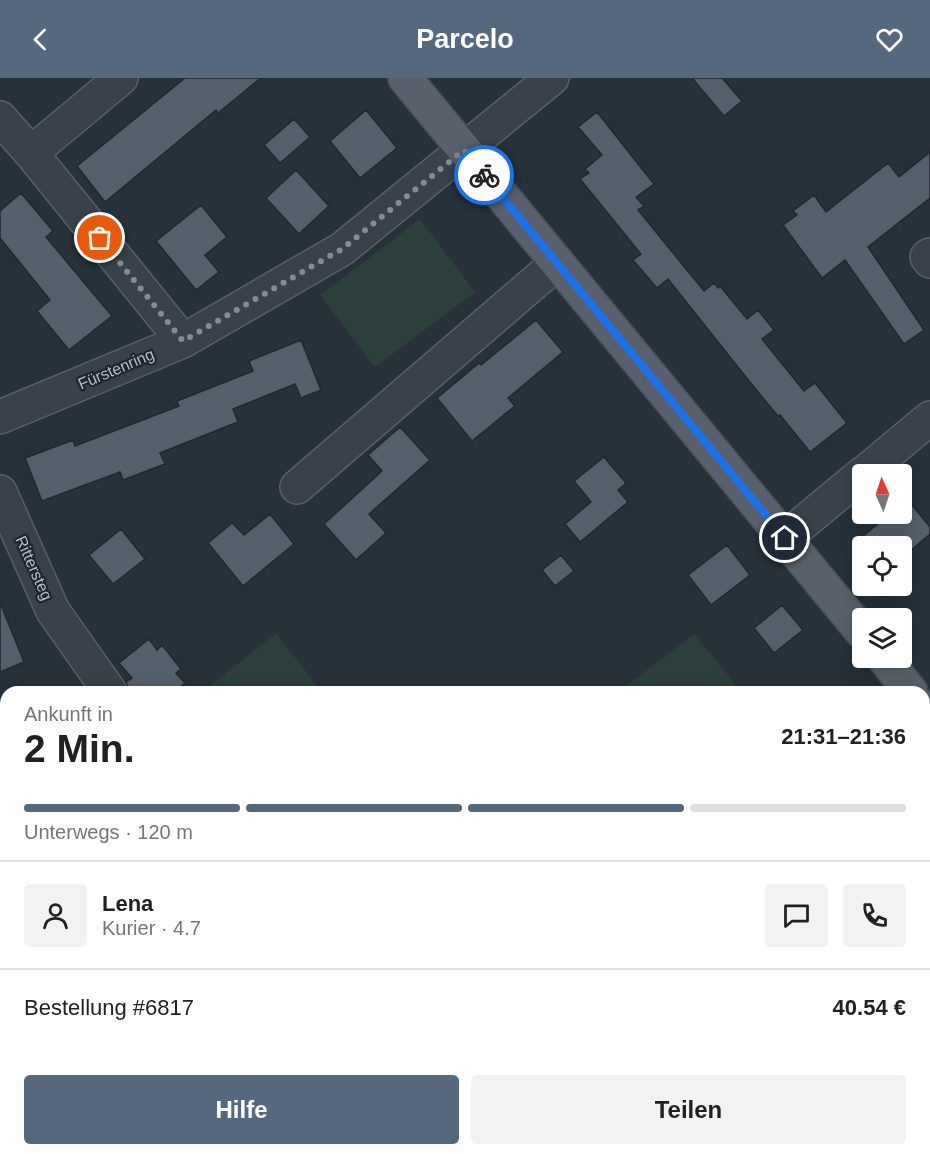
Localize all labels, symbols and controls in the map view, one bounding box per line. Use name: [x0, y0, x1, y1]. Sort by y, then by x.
icon: back: [24, 23, 57, 56]
icon: heart: [873, 23, 906, 56]
text: Parcelo: [416, 24, 514, 54]
courier: [454, 145, 514, 205]
icon: bike: [468, 159, 501, 192]
pin: [74, 212, 125, 263]
icon: bag: [83, 221, 116, 254]
street label: Fürstenring: [75, 345, 157, 393]
north arrow: [852, 464, 912, 524]
map controls: [852, 464, 912, 668]
pin: [759, 512, 810, 563]
icon: home: [768, 521, 801, 554]
street label: Rittersteg: [12, 533, 56, 603]
button: locate: [852, 536, 912, 596]
button: layers: [852, 608, 912, 668]
text: Ankunft in: [24, 703, 113, 725]
text: 21:31–21:36: [781, 724, 906, 749]
text: 2 Min.: [24, 727, 135, 770]
text: Unterwegs · 120 m: [24, 821, 193, 843]
button: person: [24, 884, 87, 947]
button: chat: [765, 884, 828, 947]
button: phone: [843, 884, 906, 947]
text: Lena: [102, 891, 153, 916]
text: Kurier · 4.7: [102, 917, 201, 939]
text: Bestellung #6817: [24, 995, 194, 1020]
text: 40.54 €: [833, 995, 906, 1020]
button: Hilfe: [24, 1075, 459, 1144]
button: Teilen: [471, 1075, 906, 1144]

